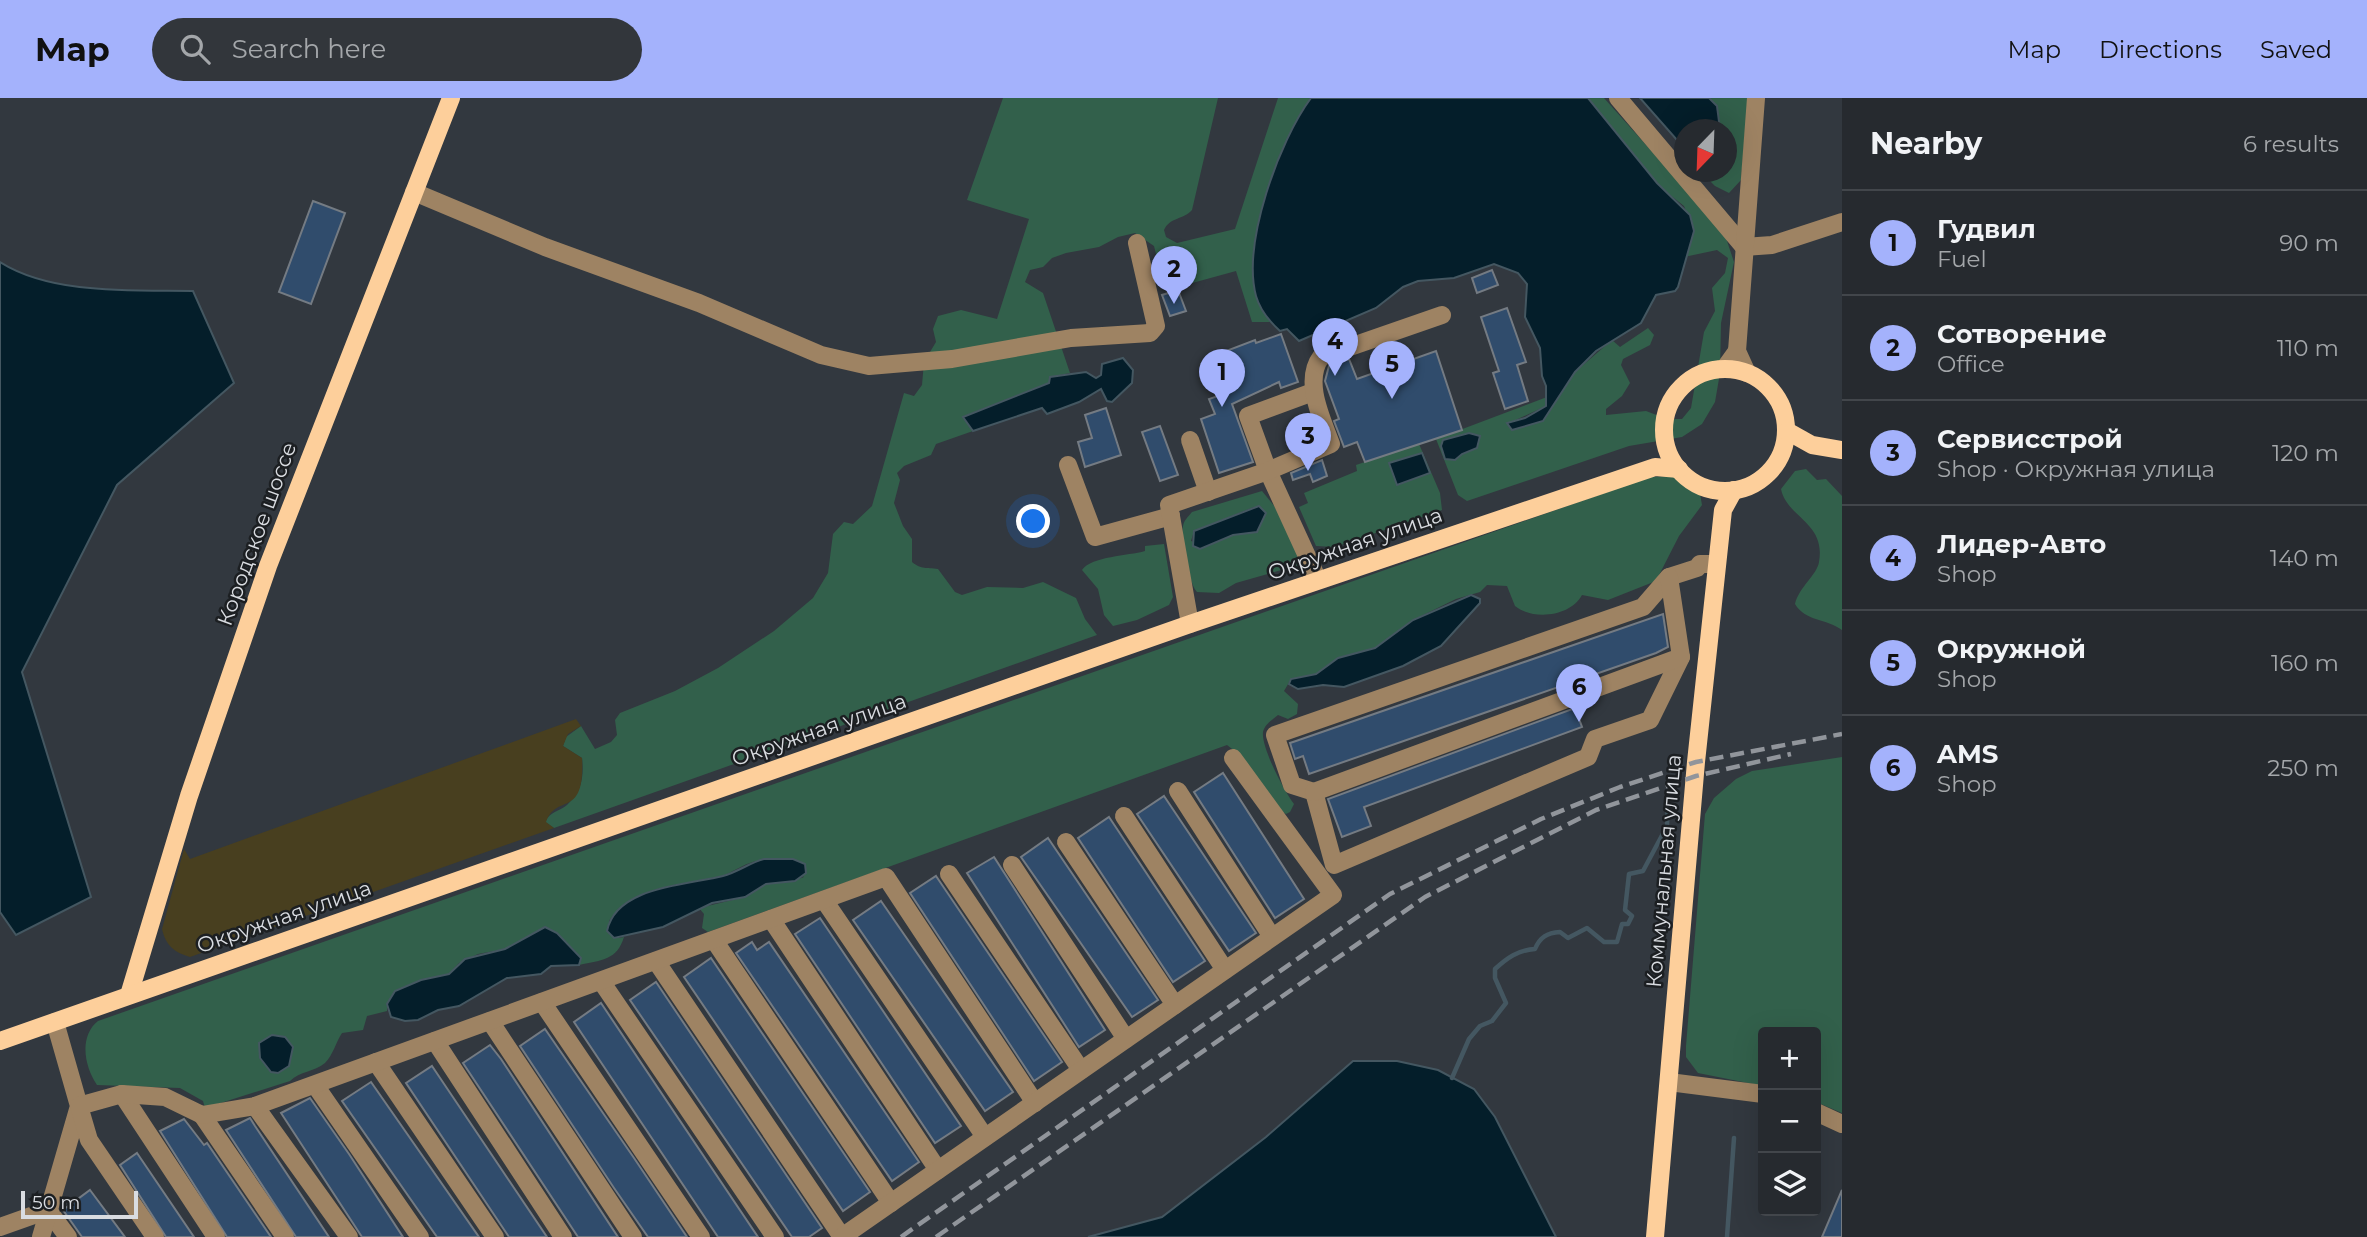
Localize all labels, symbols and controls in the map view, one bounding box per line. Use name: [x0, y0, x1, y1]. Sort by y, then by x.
search box: [152, 18, 642, 81]
text: Map: [35, 29, 110, 69]
icon: search: [176, 30, 214, 68]
text: Search here: [232, 33, 386, 65]
text: Map: [2008, 35, 2061, 64]
text: Directions: [2099, 35, 2222, 64]
text: Saved: [2260, 35, 2332, 64]
north arrow: [1674, 119, 1737, 182]
text: Nearby: [1870, 125, 1982, 162]
text: 6 results: [2243, 130, 2339, 158]
text: Гудвил: [1937, 213, 2036, 245]
text: 1: [1888, 229, 1898, 257]
text: 90 m: [2279, 229, 2339, 257]
text: Fuel: [1937, 245, 1987, 273]
pin: 2: [1151, 246, 1197, 304]
pin: 4: [1312, 318, 1358, 376]
text: Сотворение: [1937, 318, 2107, 350]
text: 2: [1886, 334, 1900, 362]
text: 110 m: [2277, 334, 2339, 362]
pin: 5: [1369, 341, 1415, 399]
pin: 1: [1199, 349, 1245, 407]
text: Office: [1937, 350, 2005, 378]
pin: 3: [1285, 413, 1331, 471]
text: Сервисстрой: [1937, 423, 2123, 455]
street label: Кородское шоссе: [212, 439, 301, 629]
text: 3: [1886, 439, 1900, 467]
text: 120 m: [2272, 439, 2339, 467]
text: Shop · Окружная улица: [1937, 455, 2215, 483]
street label: Окружная улица: [1264, 502, 1445, 585]
your location: [1016, 504, 1050, 538]
text: Лидер-Авто: [1937, 528, 2106, 560]
text: 4: [1885, 544, 1901, 572]
text: 140 m: [2270, 544, 2339, 572]
text: Shop: [1937, 560, 1997, 588]
text: Окружной: [1937, 633, 2086, 665]
text: 5: [1886, 649, 1900, 677]
text: 160 m: [2271, 649, 2339, 677]
pin: 6: [1556, 664, 1602, 722]
text: Shop: [1937, 665, 1997, 693]
street label: Окружная улица: [728, 688, 909, 771]
text: AMS: [1937, 738, 1998, 770]
street label: Коммунальная улица: [1641, 753, 1686, 989]
text: 6: [1886, 754, 1900, 782]
text: 250 m: [2267, 754, 2339, 782]
text: Shop: [1937, 770, 1997, 798]
street label: Окружная улица: [193, 875, 374, 958]
map controls: [1758, 1027, 1821, 1216]
button: +: [1758, 1027, 1821, 1090]
button: −: [1758, 1090, 1821, 1153]
button: layers: [1758, 1153, 1821, 1216]
scale bar: [21, 1188, 138, 1220]
text: 50 m: [32, 1191, 80, 1214]

